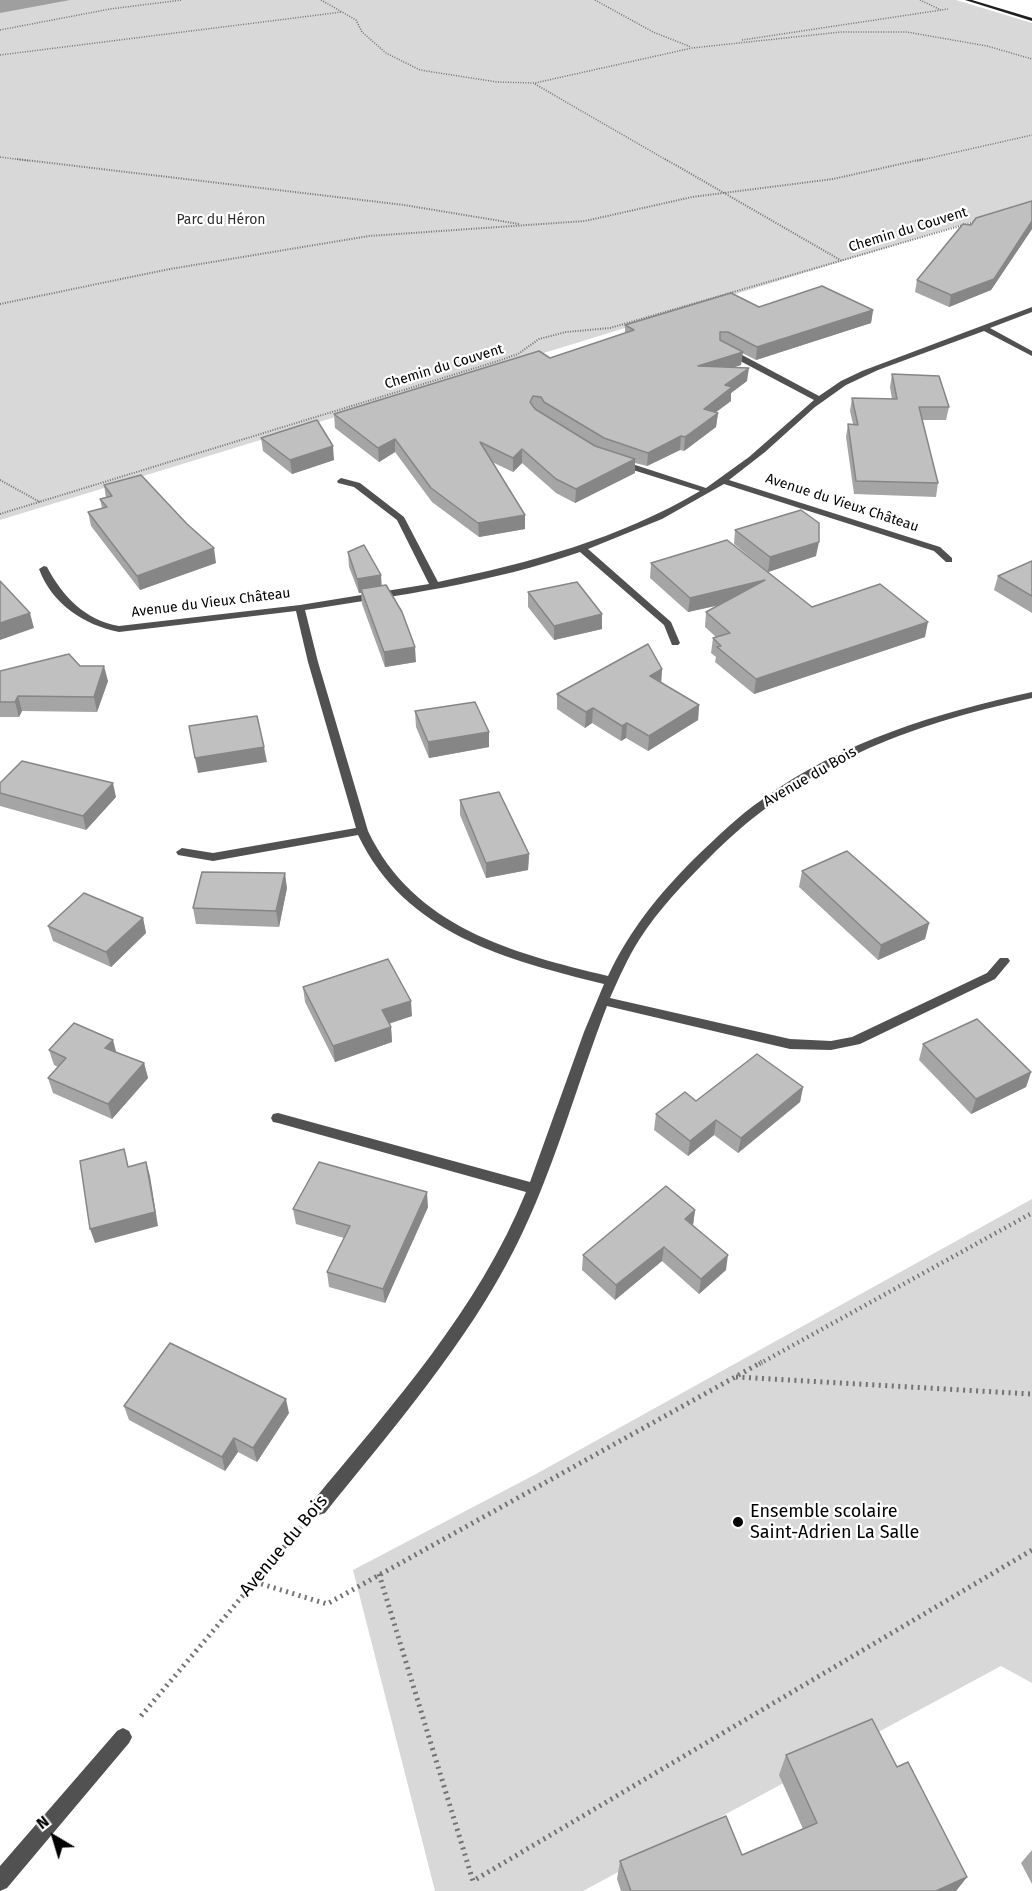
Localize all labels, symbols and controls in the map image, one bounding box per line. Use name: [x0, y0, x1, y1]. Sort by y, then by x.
street label: Chemin du Couvent: [847, 204, 969, 256]
park label: Parc du Héron: [176, 212, 266, 228]
street label: Chemin du Couvent: [383, 341, 505, 393]
street label: Avenue du Vieux Château: [763, 470, 921, 536]
street label: Avenue du Vieux Château: [131, 585, 291, 621]
street label: Avenue du Bois: [760, 743, 860, 811]
street label: Avenue du Bois: [235, 1491, 333, 1601]
place label: Ensemble scolaire Saint-Adrien La Salle: [750, 1501, 919, 1544]
marker: Ensemble scolaire Saint-Adrien La Salle: [731, 1515, 745, 1529]
north arrow: [24, 1807, 84, 1867]
text: N: [33, 1812, 53, 1833]

